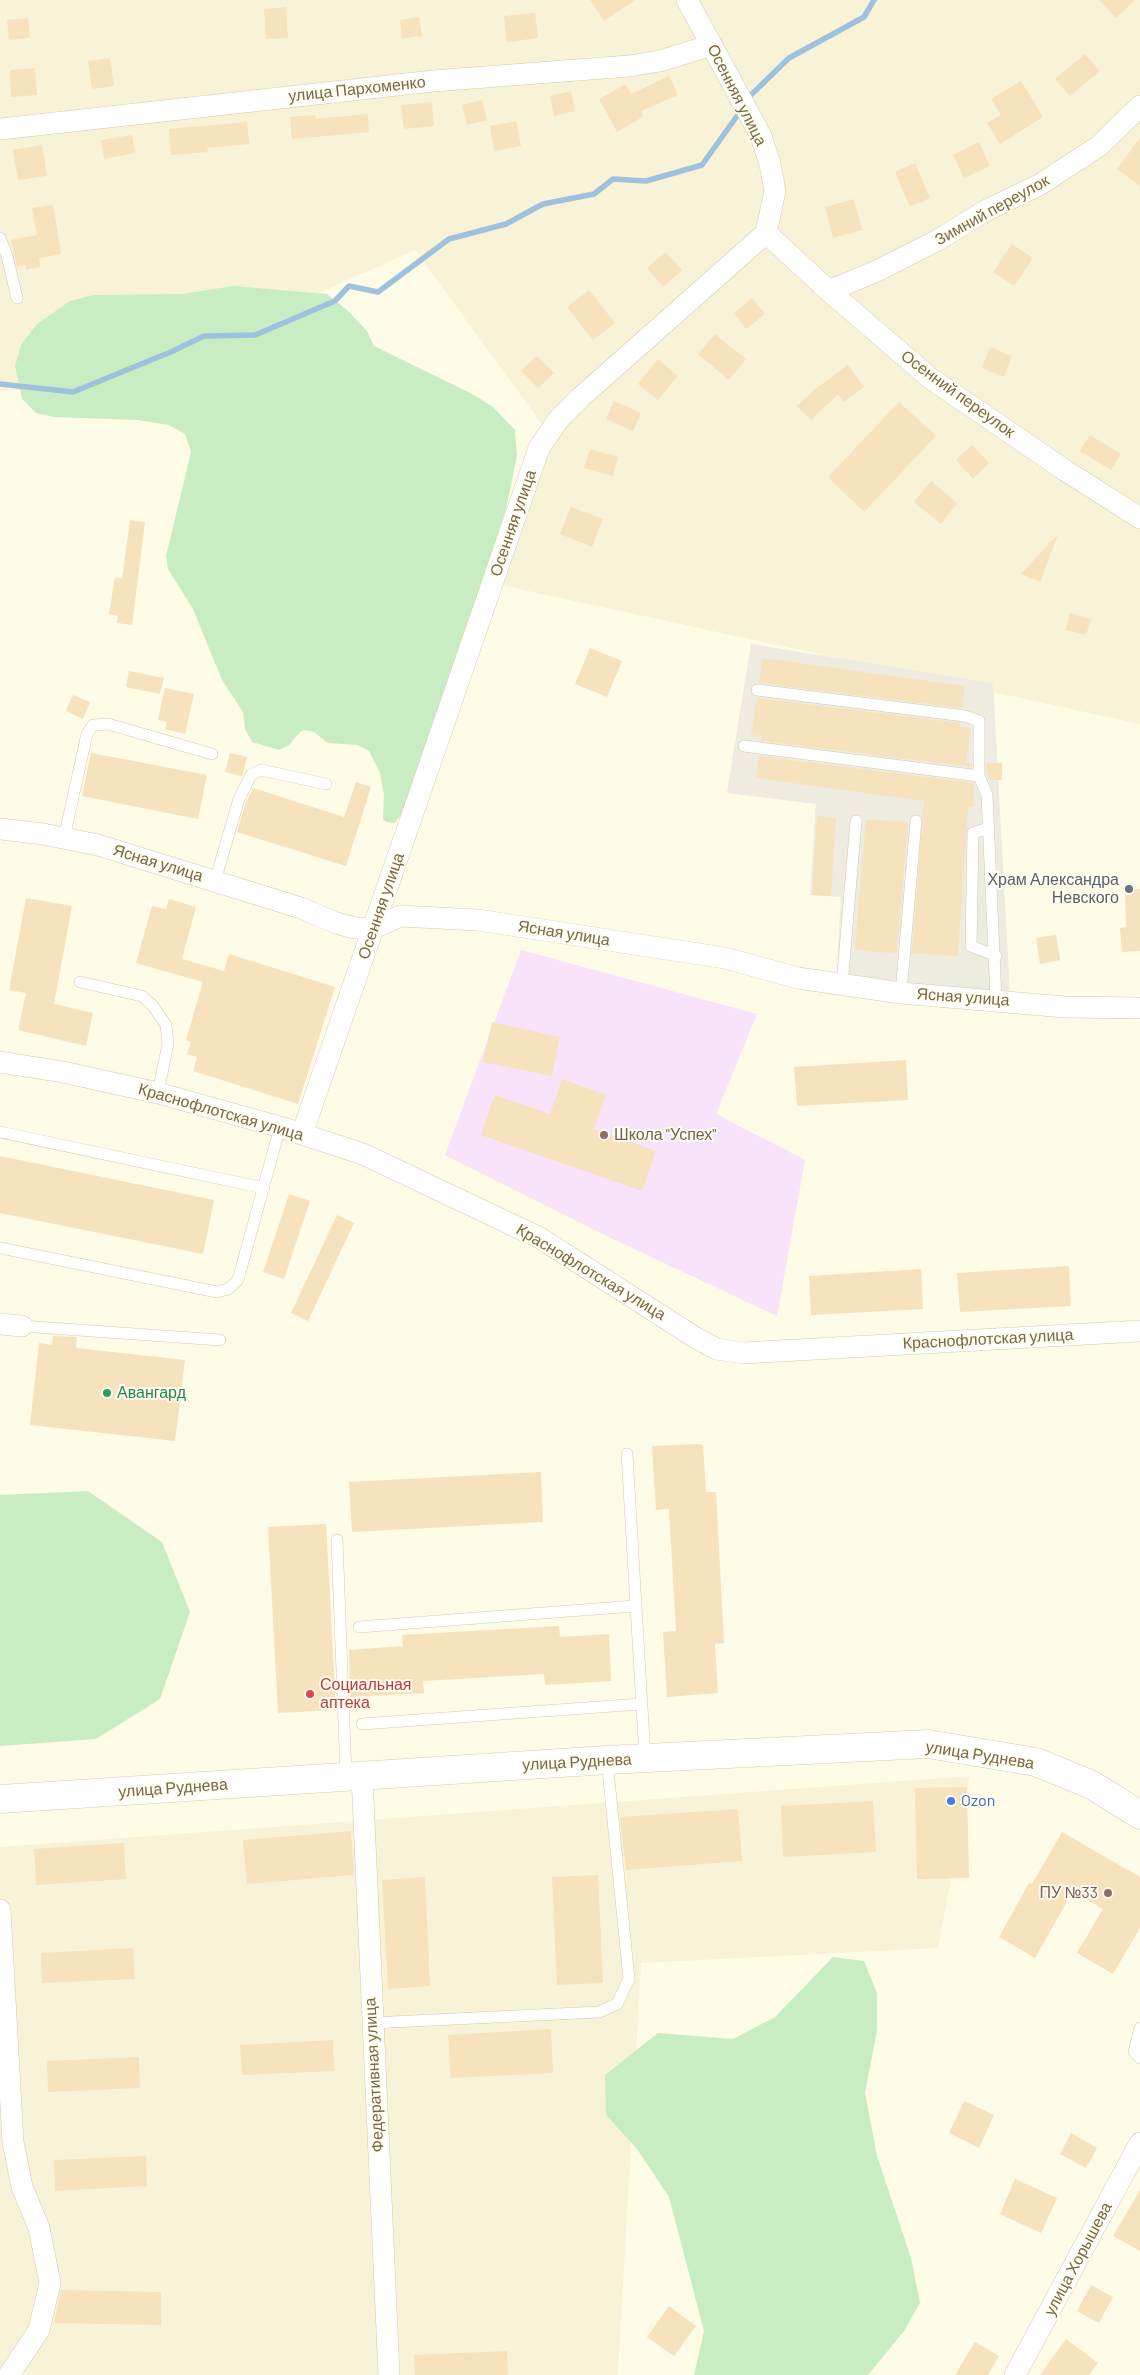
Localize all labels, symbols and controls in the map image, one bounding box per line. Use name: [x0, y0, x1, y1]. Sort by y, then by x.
street label: Осенняя улица: [703, 41, 771, 149]
street label: улица Пархоменко: [287, 72, 427, 106]
street label: Зимний переулок: [931, 171, 1053, 249]
street label: Осенний переулок: [897, 346, 1019, 442]
street label: Осенняя улица: [486, 467, 540, 579]
street label: Ясная улица: [111, 840, 205, 886]
street label: Осенняя улица: [354, 850, 408, 962]
place label: Храм Александра Невского: [987, 870, 1119, 908]
marker: Храм Александра Невского: [1123, 883, 1135, 895]
street label: Ясная улица: [517, 916, 611, 950]
street label: Ясная улица: [916, 984, 1010, 1010]
street label: Краснофлотская улица: [136, 1079, 306, 1145]
place label: Школа "Успех": [614, 1125, 717, 1145]
marker: Школа "Успех": [598, 1129, 610, 1141]
street label: Краснофлотская улица: [513, 1220, 669, 1324]
street label: Краснофлотская улица: [902, 1325, 1074, 1353]
place label: Авангард: [117, 1383, 186, 1403]
marker: Авангард: [101, 1387, 113, 1399]
place label: Социальная аптека: [320, 1675, 412, 1713]
marker: Социальная аптека: [304, 1688, 316, 1700]
street label: улица Руднева: [924, 1737, 1036, 1773]
street label: улица Руднева: [522, 1750, 632, 1774]
street label: улица Руднева: [118, 1775, 228, 1801]
place label: Ozon: [961, 1791, 995, 1811]
marker: Ozon: [945, 1795, 957, 1807]
place label: ПУ №33: [1039, 1883, 1098, 1903]
marker: ПУ №33: [1102, 1887, 1114, 1899]
street label: Федеративная улица: [360, 1997, 388, 2153]
street label: улица Хорышева: [1040, 2199, 1116, 2319]

